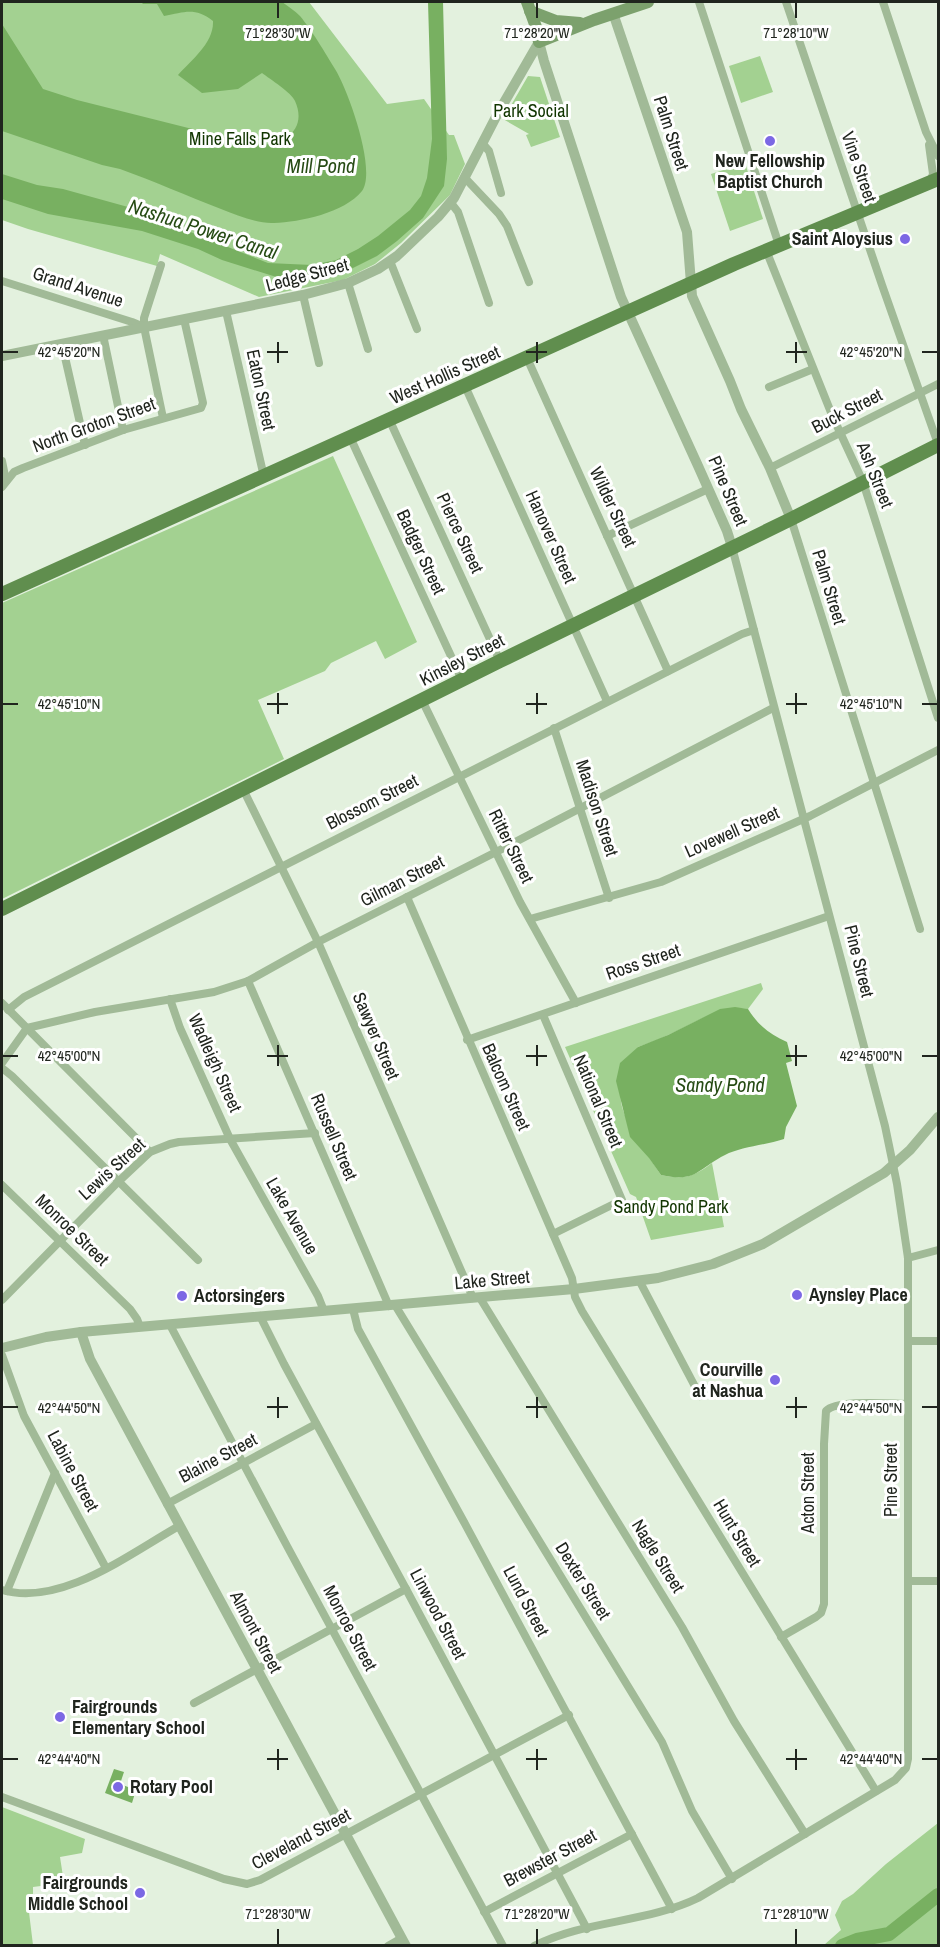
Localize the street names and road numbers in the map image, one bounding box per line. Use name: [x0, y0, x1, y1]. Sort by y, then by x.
street label: Palm Street: [648, 92, 695, 173]
street label: Vine Street: [836, 128, 883, 206]
street label: Ledge Street: [263, 252, 351, 298]
street label: Grand Avenue: [30, 260, 127, 313]
street label: West Hollis Street: [386, 339, 504, 410]
street label: Eaton Street: [241, 347, 282, 433]
street label: Buck Street: [807, 382, 886, 439]
street label: North Groton Street: [29, 391, 159, 458]
street label: Ash Street: [851, 437, 900, 511]
street label: Pine Street: [703, 452, 754, 530]
street label: Wilder Street: [584, 462, 643, 551]
street label: Hanover Street: [520, 486, 583, 587]
street label: Pierce Street: [431, 488, 490, 577]
street label: Badger Street: [391, 505, 452, 598]
street label: Palm Street: [806, 546, 853, 627]
street label: Kinsley Street: [415, 628, 508, 692]
street label: Madison Street: [570, 756, 625, 859]
street label: Blossom Street: [322, 768, 422, 835]
street label: Lovewell Street: [681, 800, 783, 863]
street label: Ritter Street: [483, 805, 540, 887]
street label: Gilman Street: [356, 849, 448, 912]
street label: Pine Street: [838, 922, 881, 1000]
street label: Ross Street: [602, 937, 683, 986]
street label: Sawyer Street: [347, 988, 406, 1083]
street label: Wadleigh Street: [183, 1010, 248, 1116]
street label: Balcom Street: [476, 1039, 537, 1134]
street label: National Street: [568, 1051, 629, 1151]
street label: Russell Street: [305, 1090, 364, 1184]
street label: Lewis Street: [73, 1132, 151, 1205]
street label: Lake Avenue: [260, 1173, 325, 1259]
street label: Monroe Street: [30, 1188, 115, 1271]
street label: Lake Street: [453, 1264, 531, 1295]
street label: Labine Street: [42, 1426, 105, 1516]
street label: Blaine Street: [174, 1426, 261, 1489]
street label: Pine Street: [878, 1443, 903, 1517]
street label: Acton Street: [795, 1452, 820, 1535]
street label: Hunt Street: [707, 1494, 767, 1571]
street label: Nagle Street: [626, 1514, 691, 1597]
street label: Dexter Street: [550, 1537, 617, 1624]
street label: Lund Street: [497, 1561, 555, 1640]
street label: Linwood Street: [404, 1564, 473, 1663]
street label: Monroe Street: [317, 1581, 383, 1675]
street label: Almont Street: [224, 1586, 288, 1677]
street label: Cleveland Street: [247, 1802, 355, 1875]
street label: Brewster Street: [499, 1823, 601, 1892]

